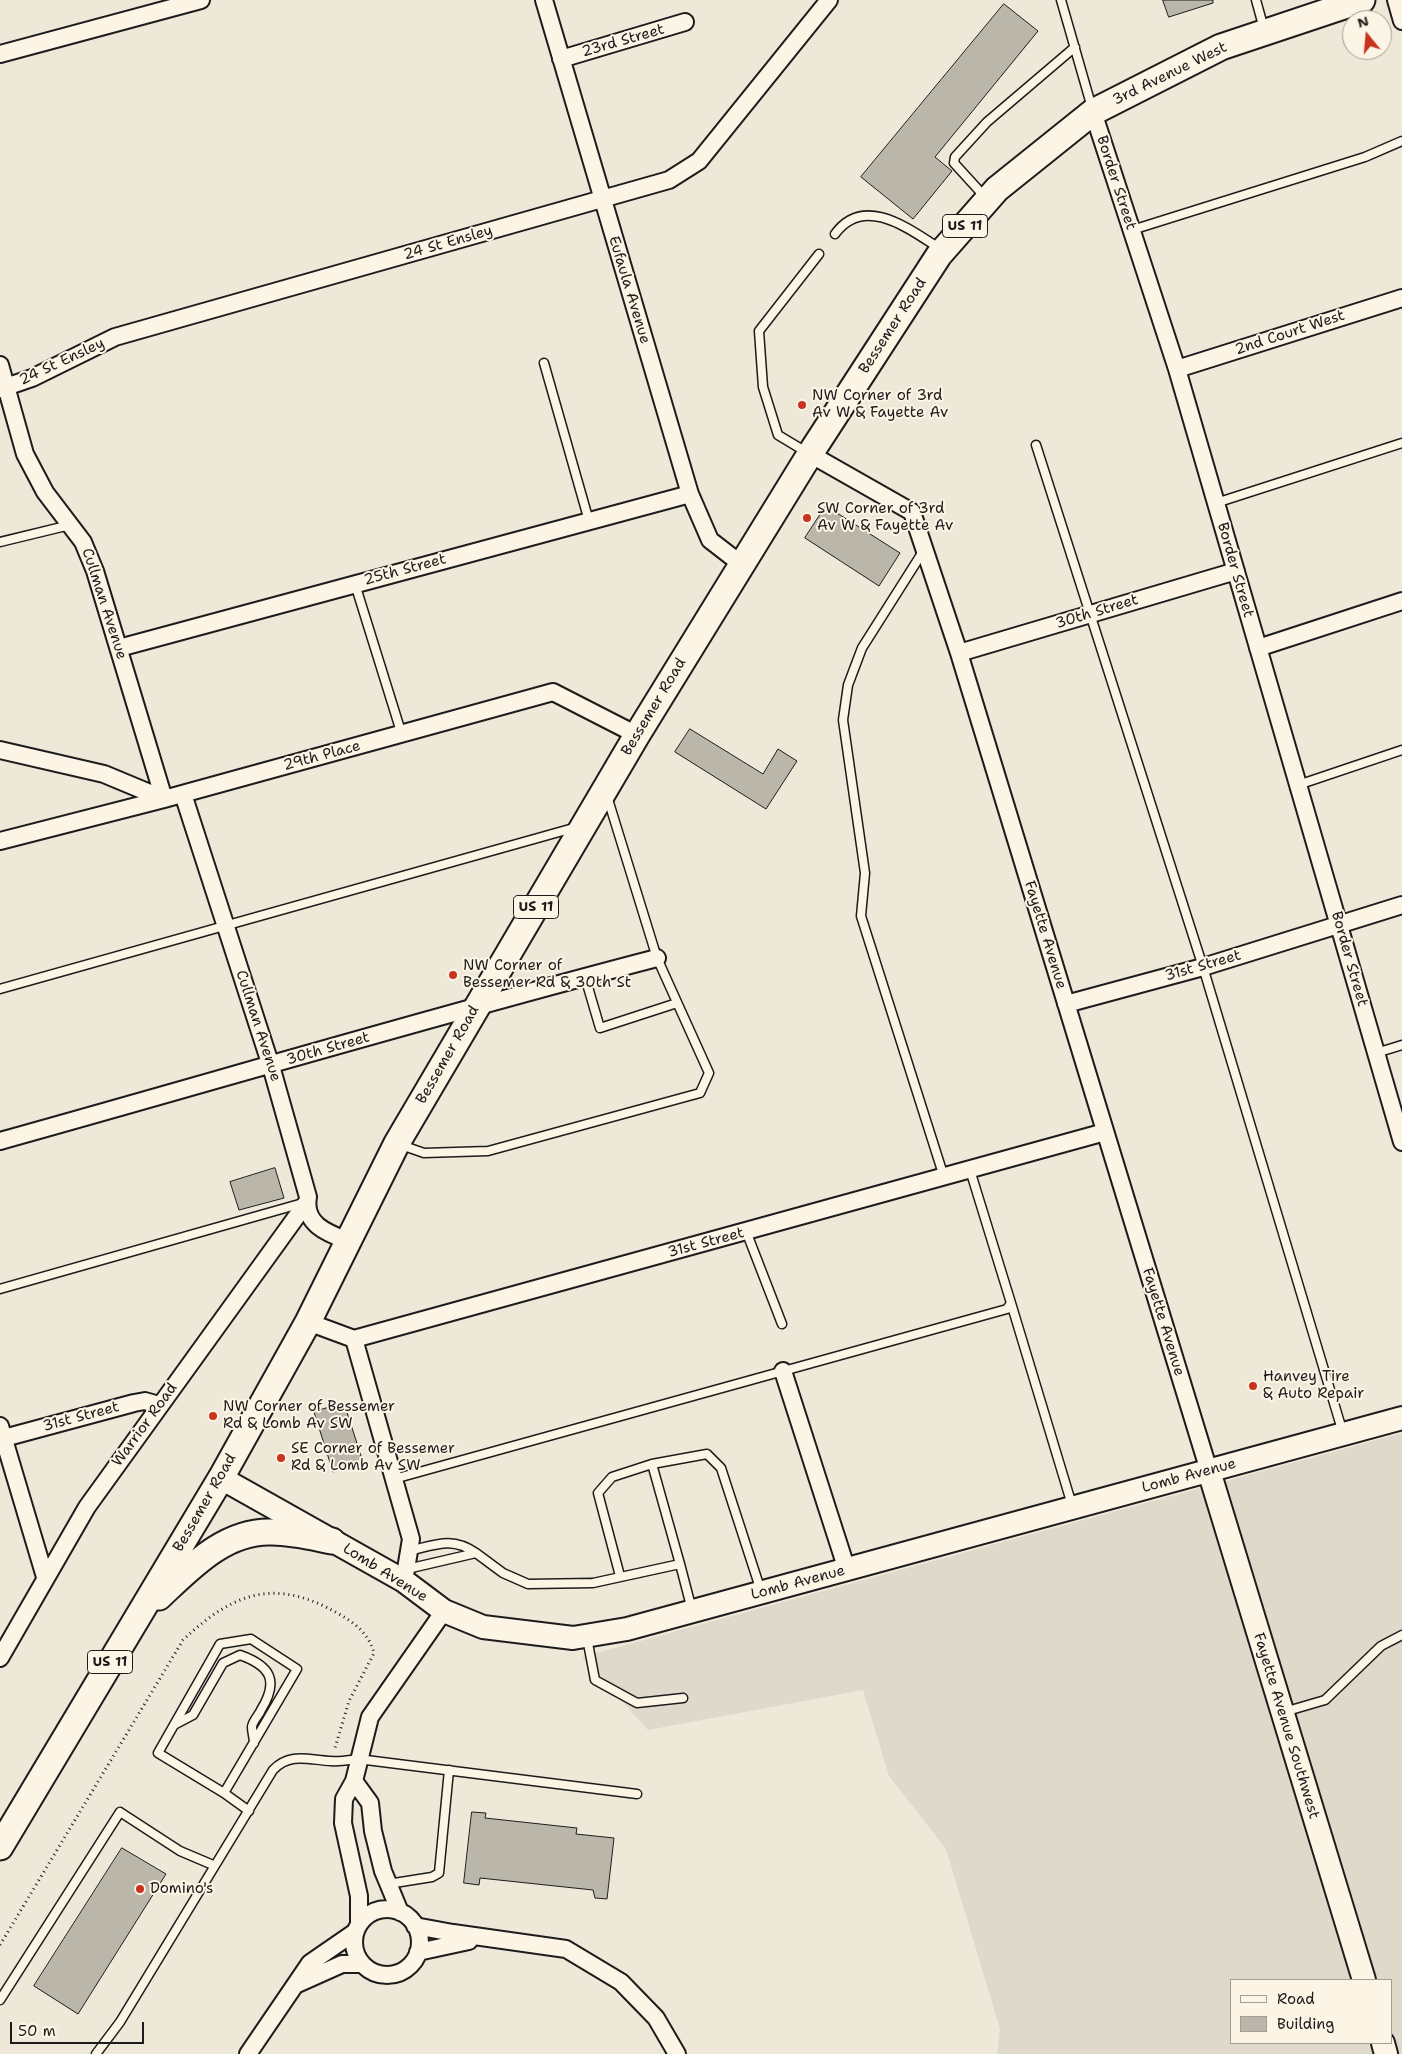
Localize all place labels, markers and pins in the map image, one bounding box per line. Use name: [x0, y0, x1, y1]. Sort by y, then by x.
place label: NW Corner of 3rd Av W & Fayette Av: [812, 387, 948, 422]
marker: NW Corner of 3rd Av W & Fayette Av: [796, 399, 808, 411]
place label: SW Corner of 3rd Av W & Fayette Av: [817, 500, 953, 535]
marker: SW Corner of 3rd Av W & Fayette Av: [801, 512, 813, 524]
place label: NW Corner of Bessemer Rd & 30th St: [463, 957, 631, 992]
marker: NW Corner of Bessemer Rd & 30th St: [447, 969, 459, 981]
place label: Hanvey Tire & Auto Repair: [1263, 1368, 1364, 1403]
marker: Hanvey Tire & Auto Repair: [1247, 1380, 1259, 1392]
place label: NW Corner of Bessemer Rd & Lomb Av SW: [223, 1398, 395, 1433]
marker: NW Corner of Bessemer Rd & Lomb Av SW: [207, 1410, 219, 1422]
place label: SE Corner of Bessemer Rd & Lomb Av SW: [291, 1440, 455, 1475]
marker: SE Corner of Bessemer Rd & Lomb Av SW: [275, 1452, 287, 1464]
place label: Domino's: [150, 1880, 213, 1898]
marker: Domino's: [134, 1883, 146, 1895]

